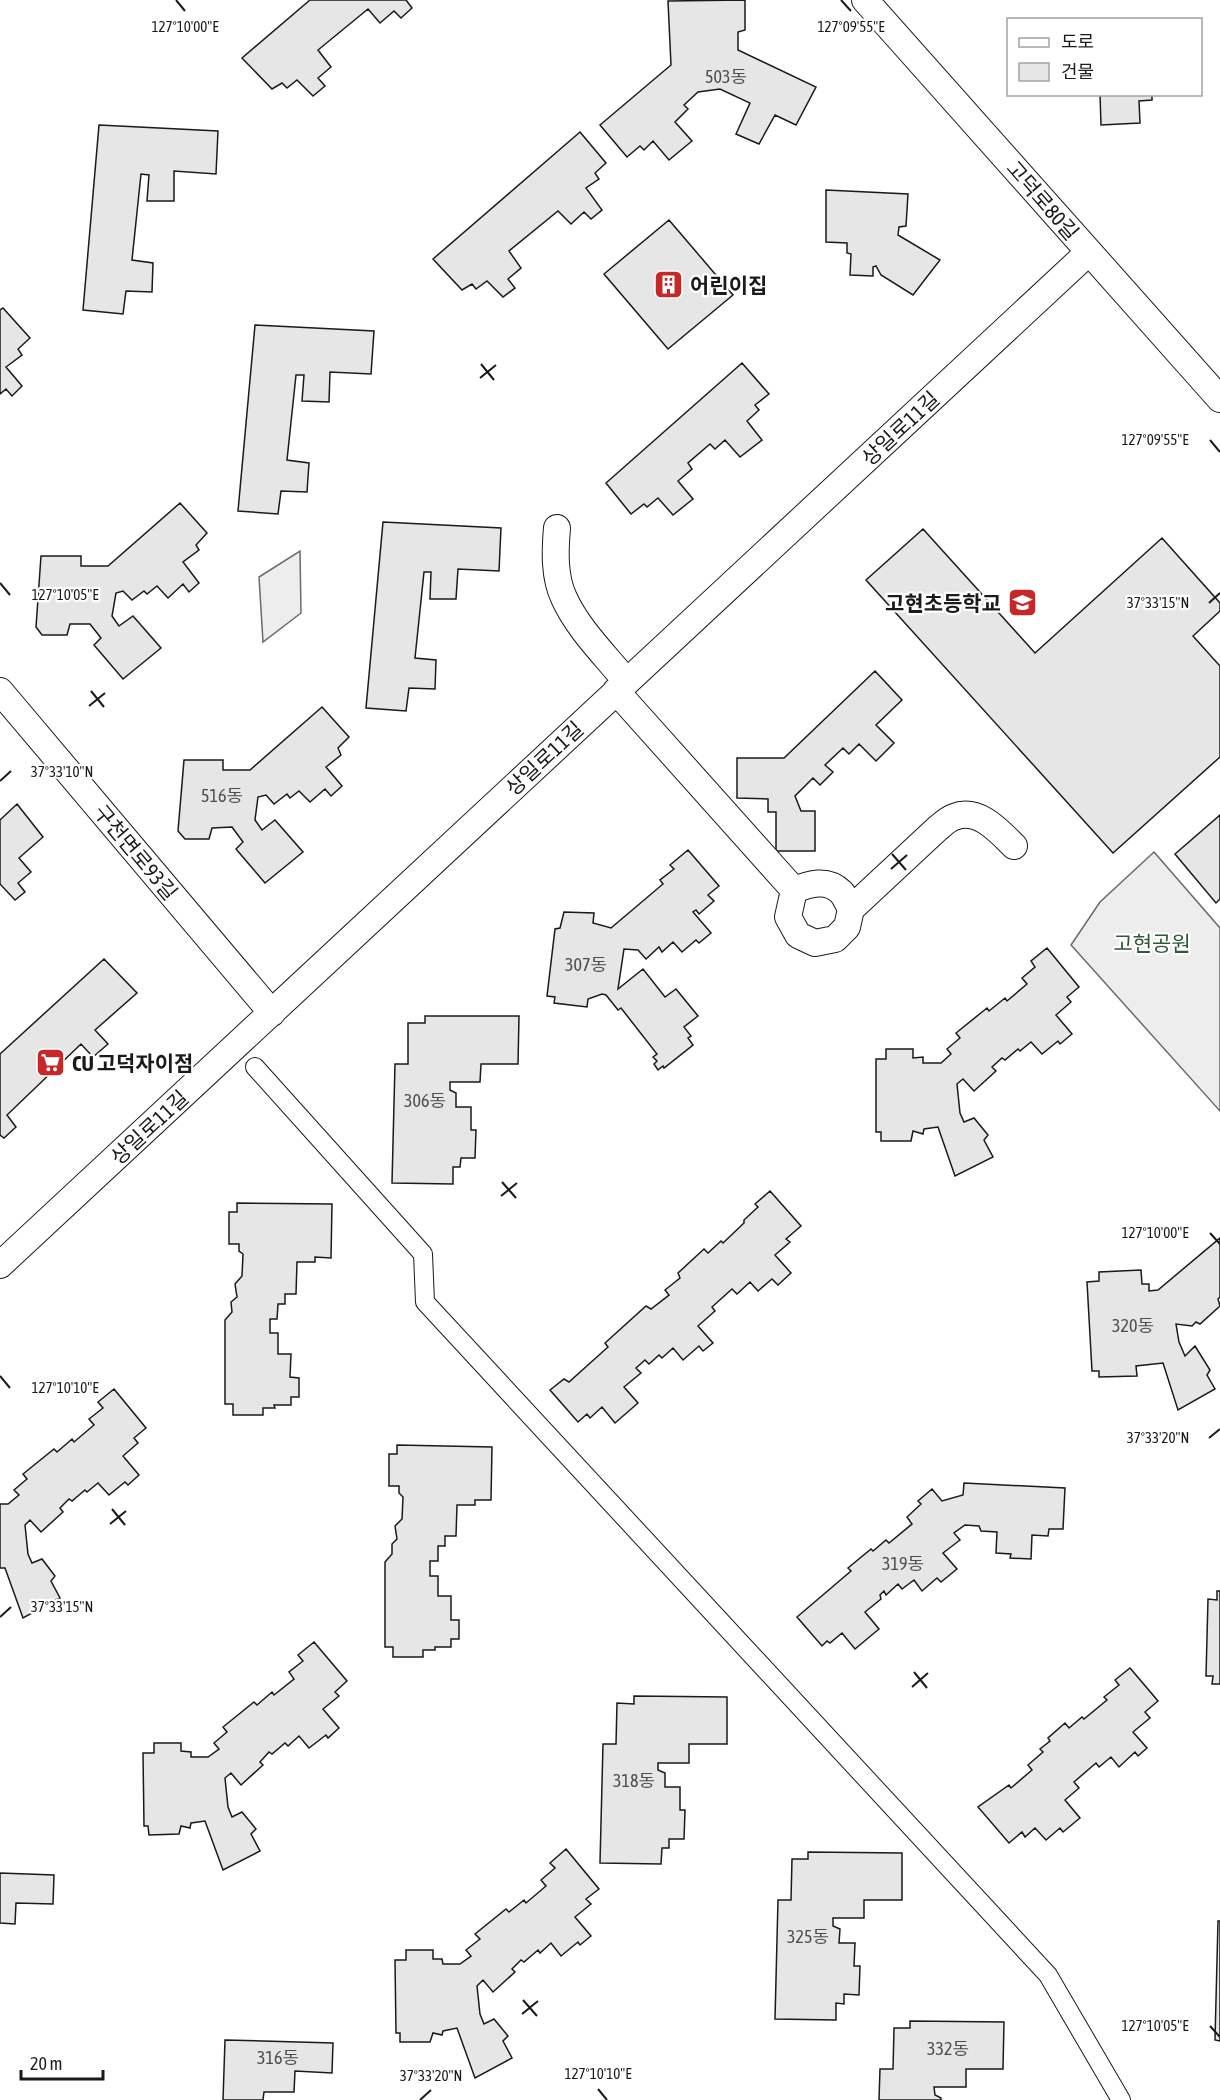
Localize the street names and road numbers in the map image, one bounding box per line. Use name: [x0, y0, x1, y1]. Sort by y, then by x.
street label: 고덕로80길: [1002, 156, 1084, 244]
street label: 상일로11길: [856, 386, 944, 470]
street label: 상일로11길: [500, 716, 588, 800]
street label: 구천면로93길: [89, 800, 183, 904]
street label: 상일로11길: [105, 1085, 193, 1169]

